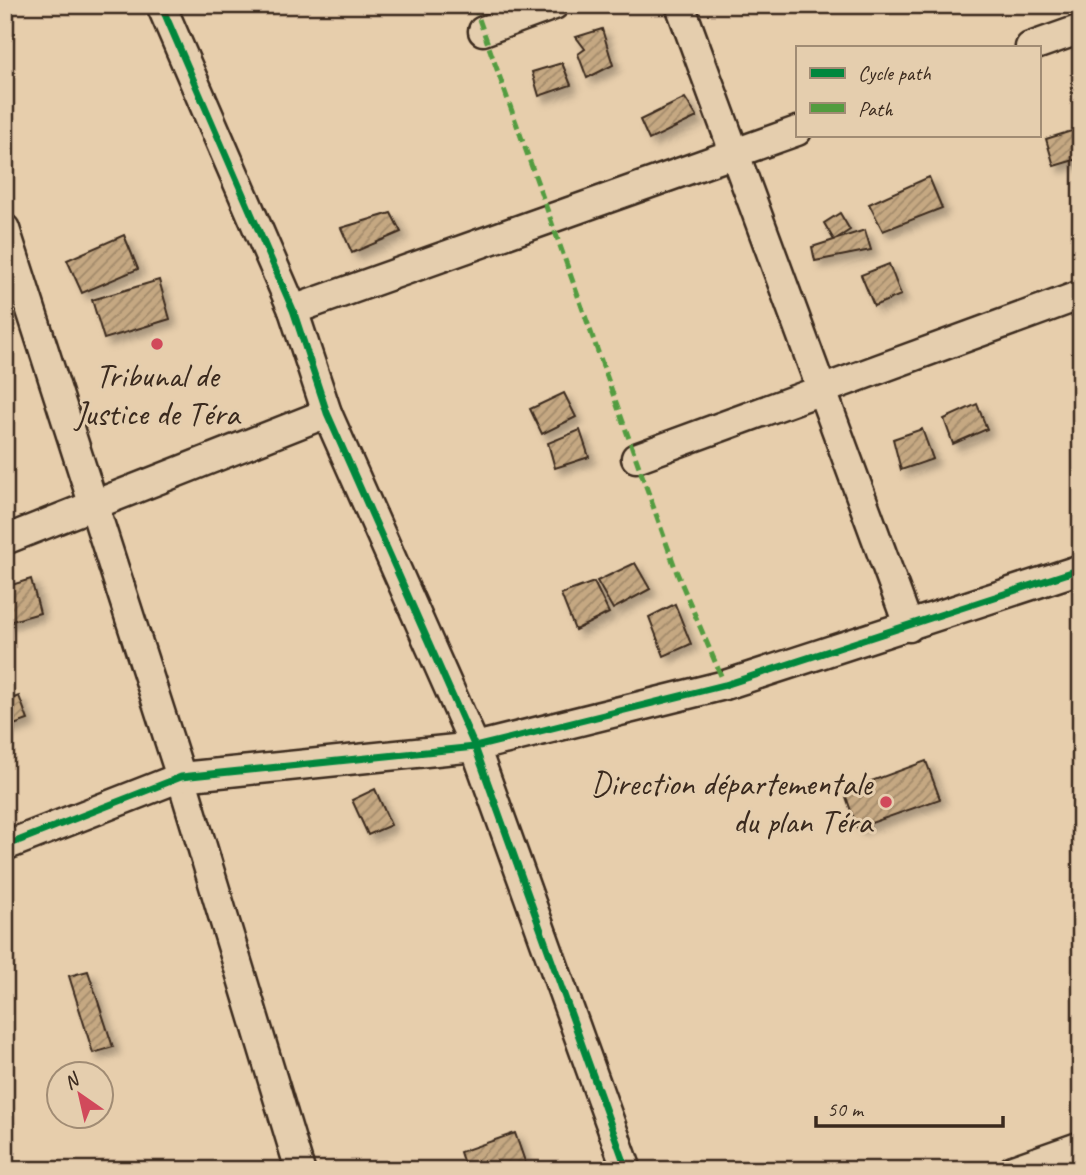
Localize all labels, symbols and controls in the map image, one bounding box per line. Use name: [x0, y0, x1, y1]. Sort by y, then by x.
legend: [796, 46, 1040, 136]
text: Cycle path: [858, 60, 931, 86]
text: Path: [858, 96, 894, 122]
marker: Tribunal de Justice de Téra: [149, 336, 165, 352]
place label: Tribunal de Justice de Téra: [73, 355, 242, 435]
place label: Direction départementale du plan Téra: [591, 763, 875, 843]
marker: Direction départementale du plan Téra: [878, 794, 894, 810]
north arrow: [46, 1060, 116, 1130]
text: N: [59, 1067, 85, 1095]
scale bar: [816, 1084, 1004, 1128]
text: 50 m: [827, 1096, 865, 1122]

